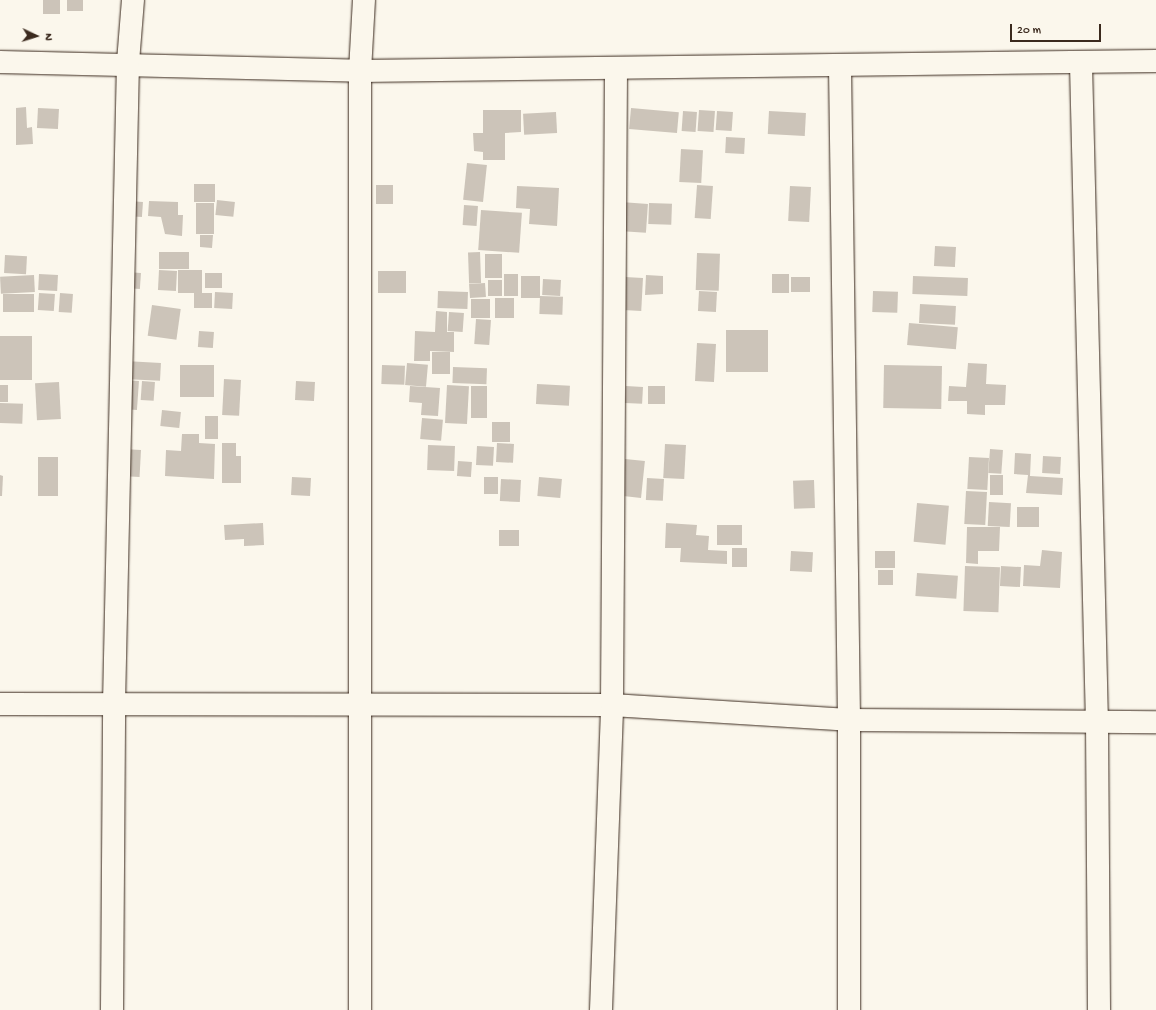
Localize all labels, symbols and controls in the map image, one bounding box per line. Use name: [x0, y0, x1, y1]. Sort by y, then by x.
north arrow: [16, 16, 56, 56]
scale bar: [1012, 16, 1103, 42]
text: 20 m: [1017, 24, 1041, 38]
text: N: [42, 33, 54, 41]

